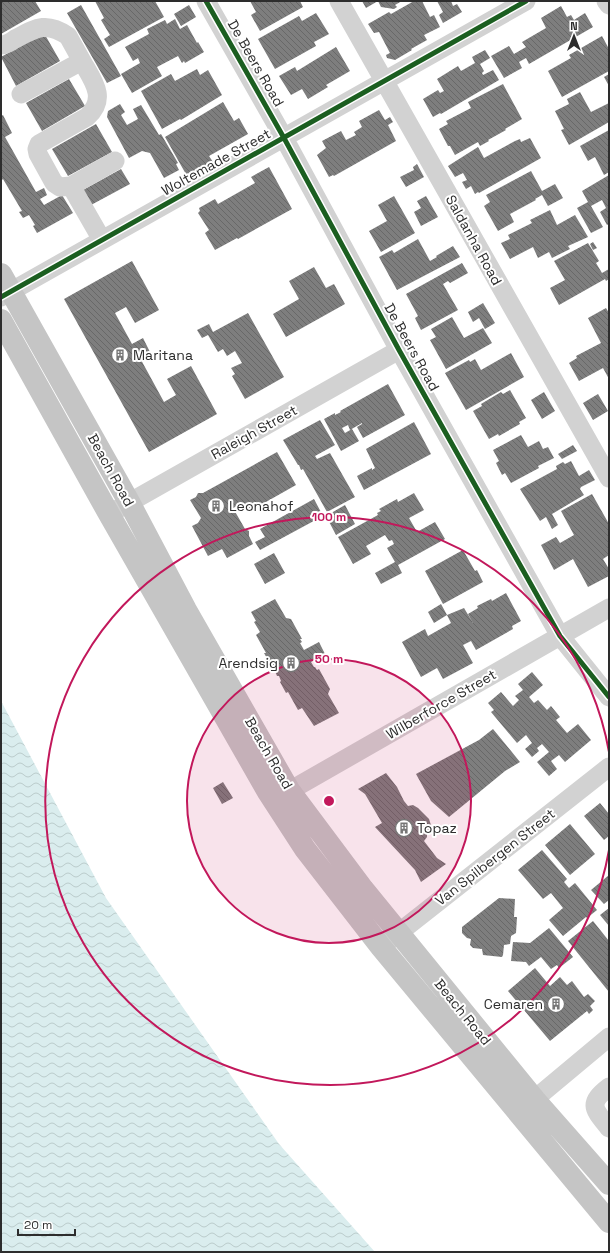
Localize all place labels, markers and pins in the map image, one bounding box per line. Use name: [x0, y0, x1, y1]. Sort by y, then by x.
building icon: Maritana: [110, 345, 130, 365]
place label: Maritana: [133, 346, 193, 364]
building icon: Leonahof: [206, 496, 226, 516]
place label: Leonahof: [229, 497, 293, 515]
building icon: Arendsig: [281, 653, 301, 673]
place label: Arendsig: [218, 654, 278, 672]
centre of rings: [322, 794, 336, 808]
building icon: Topaz: [394, 818, 414, 838]
place label: Topaz: [417, 819, 457, 837]
building icon: Cemaren: [546, 994, 566, 1014]
place label: Cemaren: [484, 995, 543, 1013]

